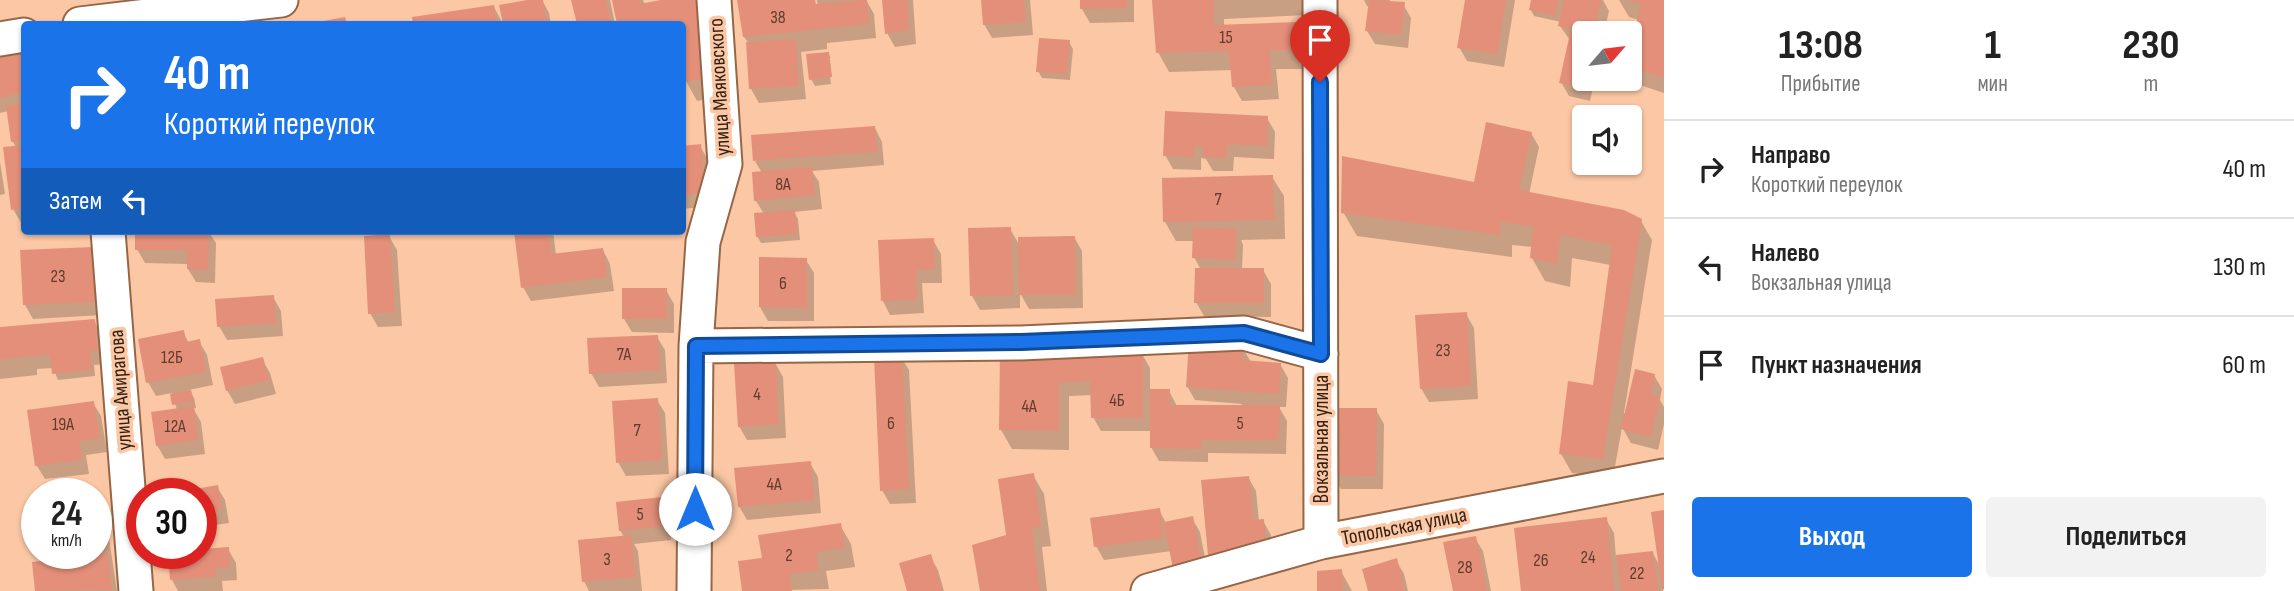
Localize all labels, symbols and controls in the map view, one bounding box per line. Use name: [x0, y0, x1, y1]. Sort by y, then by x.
house number: 38: [770, 7, 786, 28]
pin: [1290, 10, 1350, 82]
street label: улица Маяковского: [703, 18, 736, 156]
text: 13:08: [1778, 20, 1863, 71]
text: 1: [1984, 20, 2001, 71]
text: 230: [2122, 20, 2180, 71]
icon: arrive: [1301, 21, 1339, 59]
north arrow: [1572, 21, 1642, 91]
map controls: [1572, 21, 1642, 175]
house number: 15: [1219, 27, 1233, 48]
text: 40 m: [164, 45, 250, 104]
icon: right: [49, 49, 140, 140]
text: Прибытие: [1781, 70, 1861, 98]
text: мин: [1977, 70, 2008, 98]
text: m: [2144, 70, 2158, 98]
text: Короткий переулок: [164, 105, 375, 144]
button: sound: [1572, 105, 1642, 175]
text: Направо: [1751, 140, 1830, 171]
icon: right: [1692, 150, 1730, 188]
text: 40 m: [2223, 154, 2266, 185]
text: Короткий переулок: [1751, 171, 1902, 199]
house number: 8А: [775, 174, 791, 195]
icon: left: [116, 182, 154, 220]
text: Затем: [49, 186, 102, 217]
house number: 7: [1214, 189, 1222, 210]
text: Налево: [1751, 238, 1820, 269]
icon: left: [1692, 248, 1730, 286]
text: 130 m: [2214, 252, 2266, 283]
house number: 23: [51, 266, 66, 287]
text: Вокзальная улица: [1751, 269, 1892, 297]
house number: 6: [779, 273, 787, 294]
street label: улица Амирагова: [104, 329, 137, 451]
house number: 23: [1436, 340, 1451, 361]
house number: 7А: [617, 344, 632, 365]
icon: arrive: [1692, 346, 1730, 384]
house number: 12Б: [161, 347, 183, 368]
text: Пункт назначения: [1751, 350, 1922, 381]
text: 60 m: [2222, 350, 2266, 381]
street label: Вокзальная улица: [1309, 375, 1334, 503]
house number: 4: [753, 384, 761, 405]
house number: 4Б: [1109, 390, 1125, 411]
house number: 4А: [1021, 396, 1037, 417]
house number: 6: [887, 413, 895, 434]
house number: 5: [1236, 413, 1244, 434]
house number: 19А: [52, 414, 74, 435]
house number: 12А: [164, 416, 186, 437]
house number: 7: [633, 420, 641, 441]
position arrow: [658, 472, 732, 546]
house number: 4А: [766, 474, 782, 495]
speed limit sign: 30: [126, 478, 217, 569]
text: 24: [51, 493, 82, 536]
button: Выход: [1692, 497, 1972, 577]
button: Поделиться: [1986, 497, 2266, 577]
street label: Топольская улица: [1339, 502, 1469, 551]
house number: 5: [636, 504, 644, 525]
text: km/h: [51, 530, 82, 551]
house number: 2: [785, 545, 793, 566]
house number: 24: [1581, 547, 1596, 568]
house number: 3: [603, 549, 611, 570]
house number: 26: [1533, 550, 1549, 571]
house number: 28: [1457, 557, 1473, 578]
house number: 22: [1630, 563, 1644, 584]

